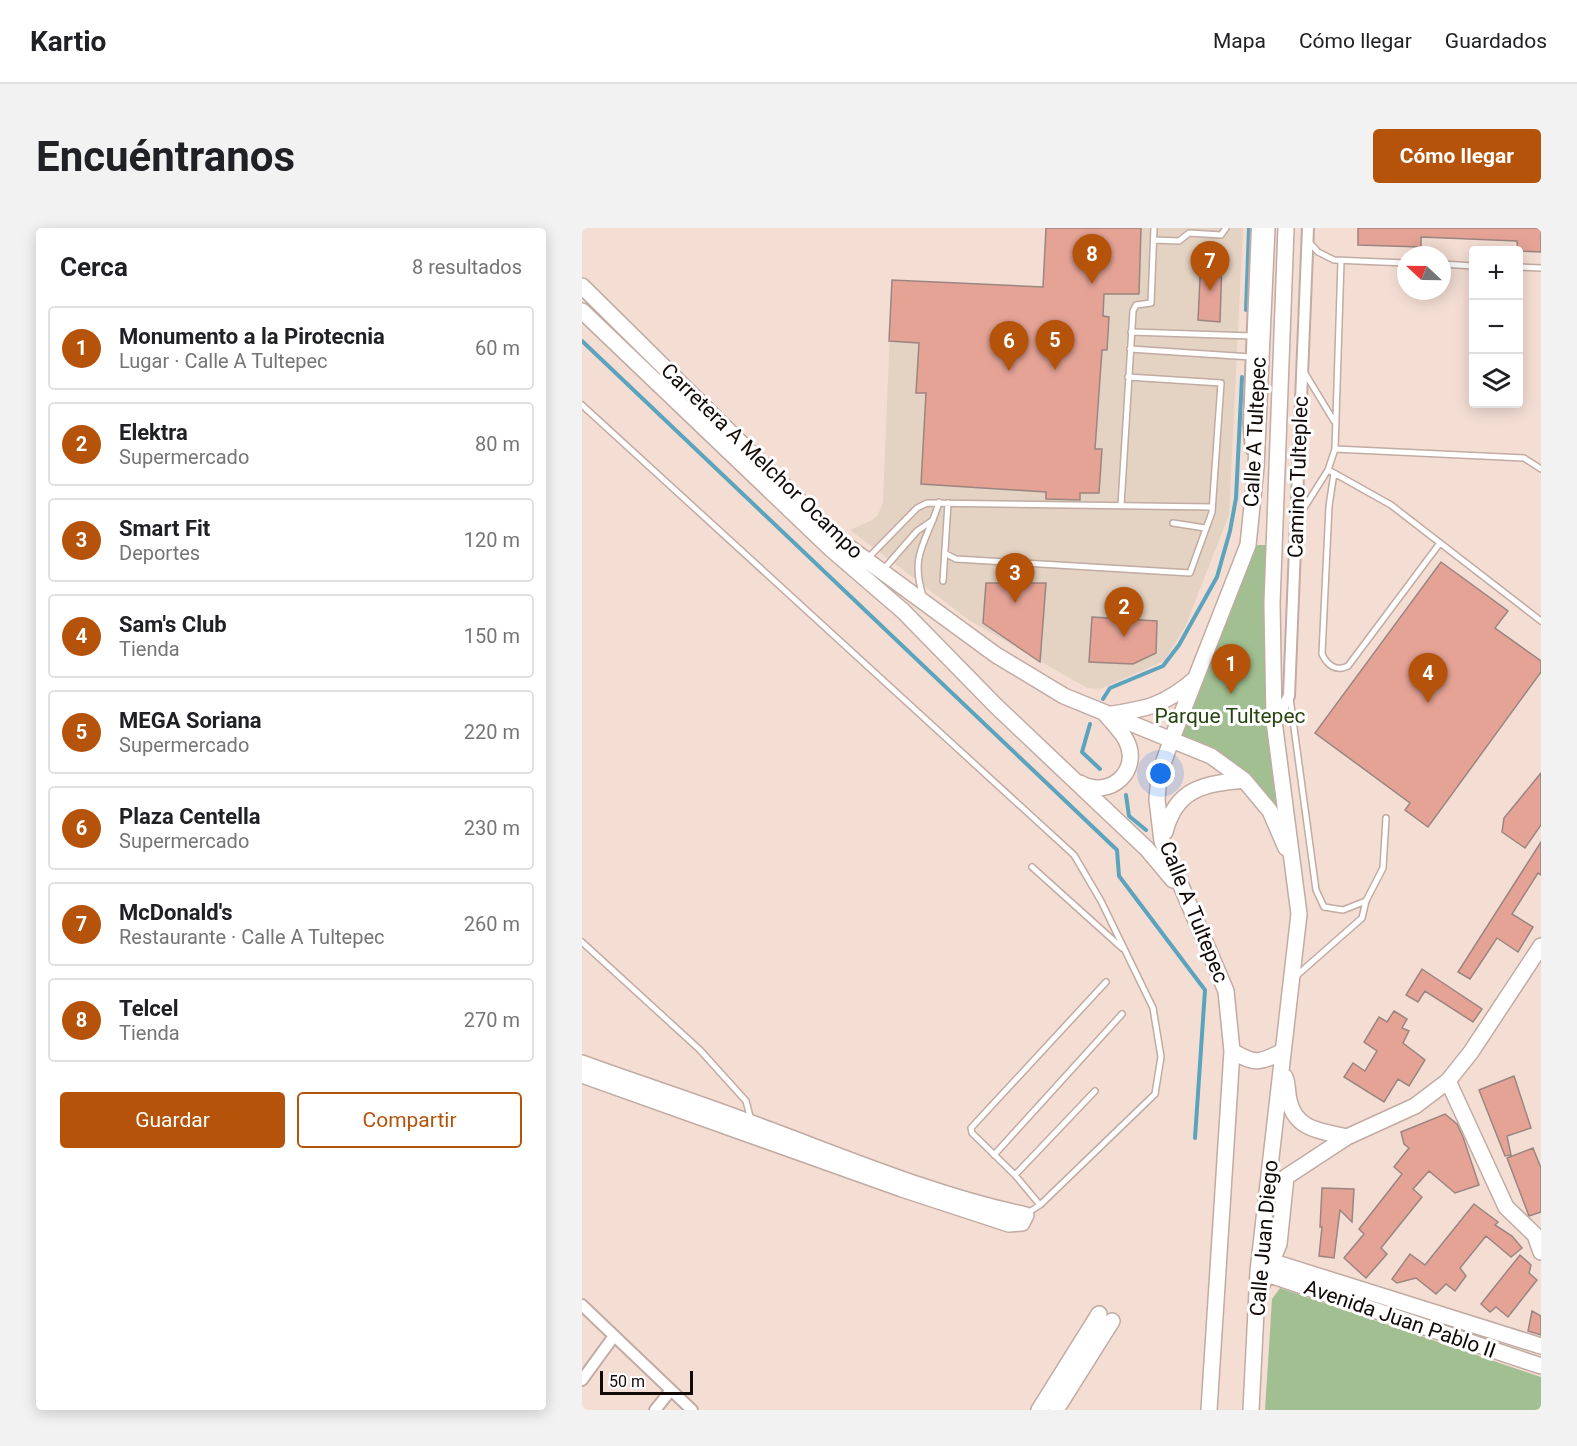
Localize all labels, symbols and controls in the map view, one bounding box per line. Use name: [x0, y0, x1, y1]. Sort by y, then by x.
text: Kartio: [30, 25, 106, 58]
text: Mapa: [1213, 29, 1266, 53]
text: Cómo llegar: [1299, 29, 1412, 53]
text: Guardados: [1445, 29, 1547, 53]
button: Cómo llegar: [1373, 129, 1541, 183]
text: Encuéntranos: [36, 132, 295, 181]
pin: 8: [1072, 235, 1112, 284]
pin: 7: [1190, 242, 1230, 291]
north arrow: [1397, 246, 1451, 300]
map controls: [1469, 246, 1523, 408]
button: +: [1469, 246, 1523, 300]
text: Cerca: [60, 252, 128, 282]
text: 8 resultados: [412, 255, 522, 279]
button: −: [1469, 300, 1523, 354]
pin: 5: [1036, 320, 1074, 370]
pin: 6: [990, 322, 1028, 371]
text: Monumento a la Pirotecnia: [119, 324, 385, 349]
text: 1: [76, 336, 87, 360]
text: 60 m: [475, 336, 520, 360]
text: Lugar · Calle A Tultepec: [119, 349, 328, 373]
button: layers: [1469, 354, 1523, 408]
street label: Calle A Tultepec: [1239, 356, 1271, 508]
street label: Carretera A Melchor Ocampo: [656, 358, 868, 564]
street label: Camino Tulteplec: [1283, 395, 1313, 559]
text: Elektra: [119, 420, 188, 445]
text: 2: [76, 432, 87, 456]
text: 80 m: [475, 432, 520, 456]
text: Supermercado: [119, 445, 249, 469]
text: Smart Fit: [119, 516, 210, 541]
text: 3: [76, 528, 87, 552]
text: 120 m: [464, 528, 520, 552]
text: Deportes: [119, 541, 200, 565]
pin: 3: [996, 554, 1034, 603]
pin: 2: [1104, 588, 1144, 637]
text: Sam's Club: [119, 612, 227, 637]
text: 4: [76, 624, 87, 648]
text: 150 m: [464, 624, 520, 648]
text: Tienda: [119, 637, 180, 661]
pin: 1: [1212, 644, 1250, 694]
pin: 4: [1408, 654, 1448, 703]
park label: Parque Tultepec: [1154, 704, 1306, 728]
text: MEGA Soriana: [119, 708, 262, 733]
text: 5: [76, 720, 87, 744]
text: 220 m: [464, 720, 520, 744]
text: Supermercado: [119, 733, 249, 757]
your location: [1146, 759, 1175, 788]
text: Plaza Centella: [119, 804, 261, 829]
text: 6: [76, 816, 87, 840]
text: 230 m: [464, 816, 520, 840]
text: Supermercado: [119, 829, 249, 853]
street label: Calle A Tultepec: [1155, 838, 1233, 986]
text: McDonald's: [119, 900, 233, 925]
text: 7: [76, 912, 87, 936]
text: 260 m: [464, 912, 520, 936]
text: Restaurante · Calle A Tultepec: [119, 925, 384, 949]
text: Telcel: [119, 996, 179, 1021]
text: 8: [76, 1008, 87, 1032]
text: 270 m: [464, 1008, 520, 1032]
text: Tienda: [119, 1021, 180, 1045]
button: Guardar: [60, 1092, 285, 1148]
button: Compartir: [297, 1092, 522, 1148]
street label: Calle Juan Diego: [1245, 1159, 1283, 1317]
street label: Avenida Juan Pablo II: [1301, 1275, 1499, 1363]
scale bar: [600, 1368, 693, 1396]
text: 50 m: [609, 1372, 645, 1391]

